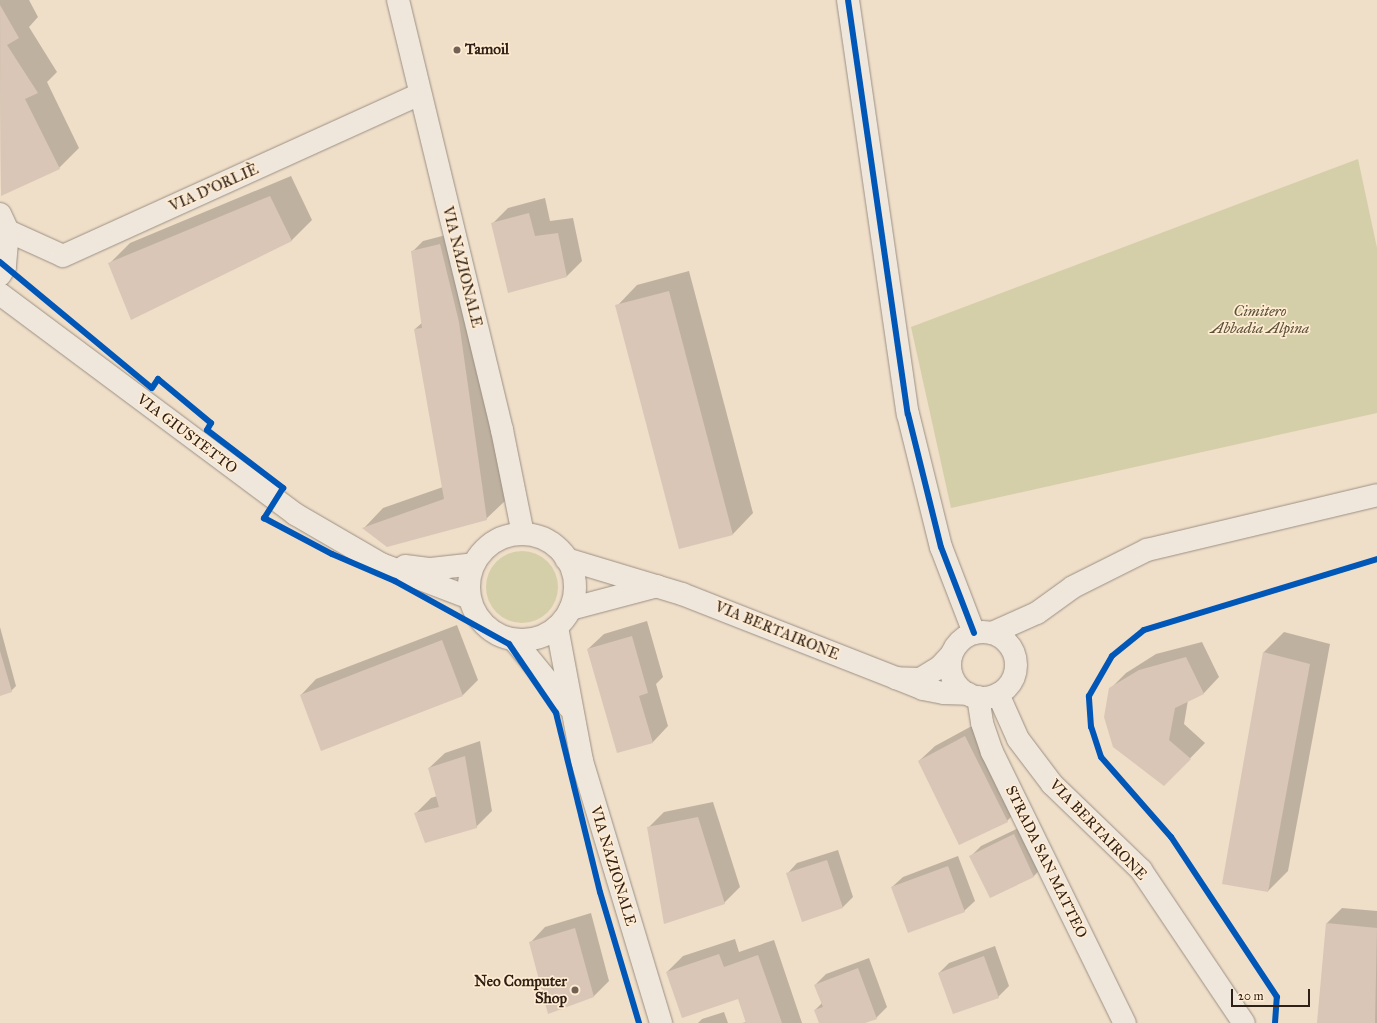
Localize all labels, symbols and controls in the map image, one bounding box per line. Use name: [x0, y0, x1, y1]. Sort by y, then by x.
place label: Tamoil: [465, 41, 509, 59]
marker: Tamoil: [452, 45, 462, 55]
street label: VIA D'ORLIÈ: [167, 160, 261, 216]
street label: VIA NAZIONALE: [438, 205, 486, 329]
park label: Cimitero Abbadia Alpina: [1211, 302, 1309, 337]
street label: VIA GIUSTETTO: [133, 390, 241, 478]
street label: VIA BERTAIRONE: [712, 598, 842, 664]
street label: VIA BERTAIRONE: [1045, 776, 1151, 884]
street label: STRADA SAN MATTEO: [1001, 783, 1091, 941]
street label: VIA NAZIONALE: [586, 804, 640, 928]
place label: Neo Computer Shop: [474, 972, 567, 1007]
scale bar: [1233, 981, 1312, 1007]
marker: Neo Computer Shop: [570, 985, 580, 995]
text: 20 m: [1238, 989, 1264, 1003]

